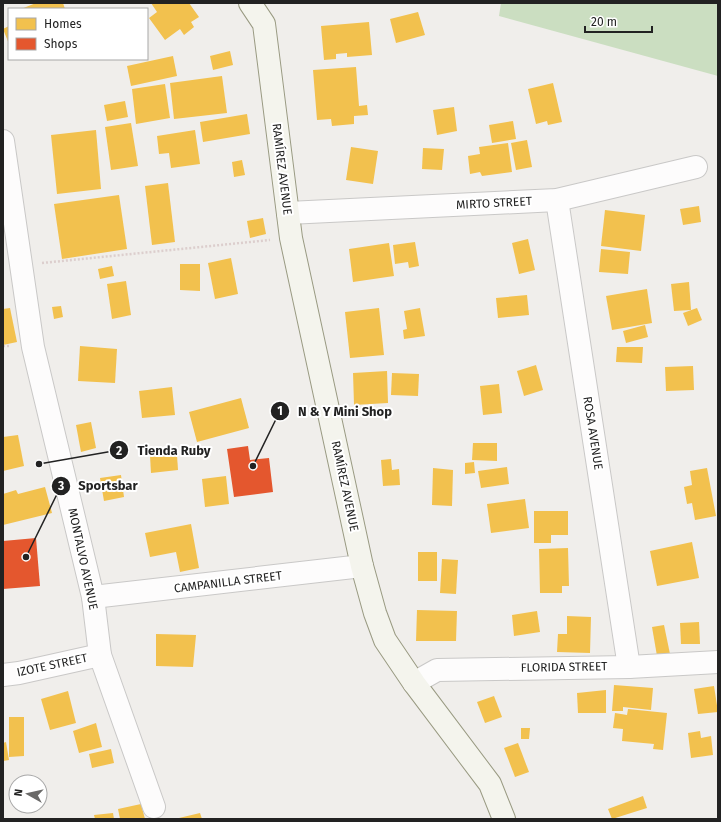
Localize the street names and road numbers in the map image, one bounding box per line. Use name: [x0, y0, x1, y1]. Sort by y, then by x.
street label: RAMÍREZ AVENUE: [269, 122, 296, 216]
street label: MIRTO STREET: [456, 194, 533, 212]
street label: ROSA AVENUE: [580, 395, 606, 471]
street label: RAMÍREZ AVENUE: [329, 439, 362, 533]
street label: MONTALVO AVENUE: [65, 507, 101, 611]
street label: CAMPANILLA STREET: [173, 568, 284, 596]
street label: IZOTE STREET: [15, 651, 89, 679]
street label: FLORIDA STREET: [520, 659, 608, 675]

